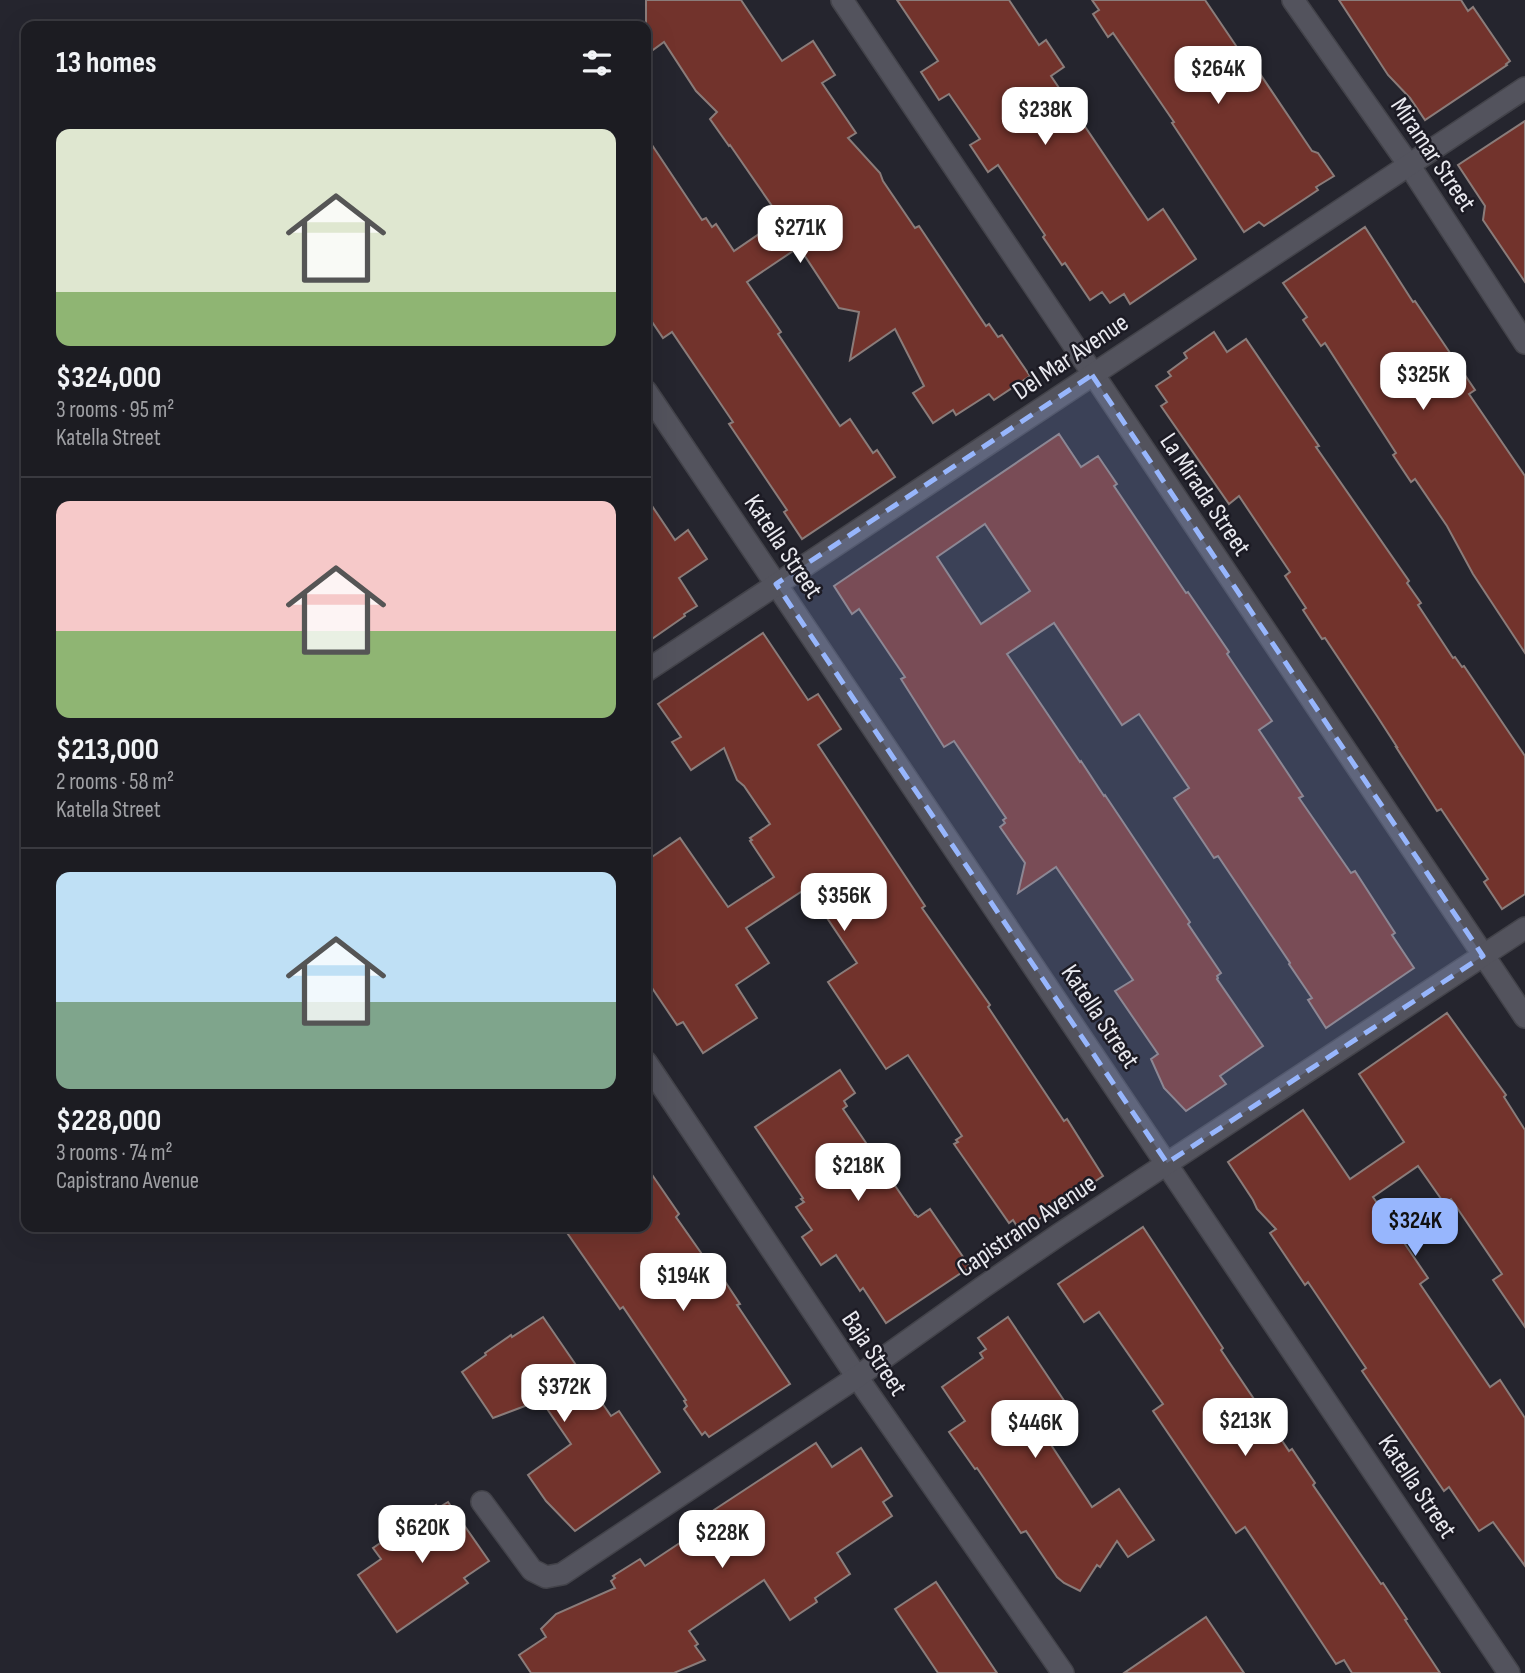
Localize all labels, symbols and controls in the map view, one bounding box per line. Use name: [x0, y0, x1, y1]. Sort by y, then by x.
icon: filters: [578, 44, 616, 82]
text: 13 homes: [56, 45, 157, 81]
pin: $264K: [1169, 46, 1267, 106]
text: $264K: [1191, 55, 1245, 83]
pin: $238K: [996, 88, 1094, 147]
street label: Miramar Street: [1383, 92, 1482, 218]
text: $238K: [1018, 96, 1072, 124]
icon: home: [273, 175, 399, 301]
pin: $271K: [751, 205, 849, 265]
text: $271K: [774, 214, 826, 242]
street label: Del Mar Avenue: [1007, 307, 1135, 407]
pin: $325K: [1374, 352, 1472, 412]
text: $324,000: [56, 360, 161, 396]
text: $325K: [1396, 361, 1450, 389]
text: 3 rooms · 95 m²: [56, 396, 175, 424]
text: Katella Street: [56, 424, 161, 452]
street label: La Mirada Street: [1152, 428, 1257, 562]
street label: Katella Street: [737, 489, 829, 605]
icon: home: [273, 547, 399, 673]
text: $213,000: [56, 732, 159, 768]
text: 2 rooms · 58 m²: [56, 768, 174, 796]
text: Katella Street: [56, 796, 161, 824]
pin: $356K: [795, 874, 893, 933]
text: $356K: [817, 882, 871, 910]
icon: home: [273, 918, 399, 1044]
street label: Katella Street: [1054, 959, 1146, 1075]
text: $228,000: [56, 1103, 161, 1139]
text: 3 rooms · 74 m²: [56, 1139, 173, 1167]
pin: $218K: [809, 1144, 907, 1203]
text: $218K: [831, 1152, 885, 1180]
text: Capistrano Avenue: [56, 1167, 199, 1195]
street label: Capistrano Avenue: [951, 1168, 1103, 1284]
pin: $324K: [1366, 1198, 1464, 1258]
text: $324K: [1388, 1207, 1442, 1235]
pin: $194K: [634, 1254, 732, 1313]
text: $194K: [656, 1262, 710, 1290]
street label: Baja Street: [834, 1306, 913, 1402]
pin: $372K: [515, 1364, 613, 1424]
text: $372K: [537, 1373, 591, 1401]
pin: $213K: [1196, 1398, 1294, 1458]
pin: $446K: [986, 1400, 1084, 1460]
text: $213K: [1219, 1407, 1271, 1435]
text: $446K: [1007, 1409, 1063, 1437]
street label: Katella Street: [1371, 1429, 1463, 1545]
pin: $620K: [373, 1506, 471, 1565]
pin: $228K: [673, 1510, 771, 1570]
text: $620K: [394, 1514, 450, 1542]
text: $228K: [695, 1519, 749, 1547]

